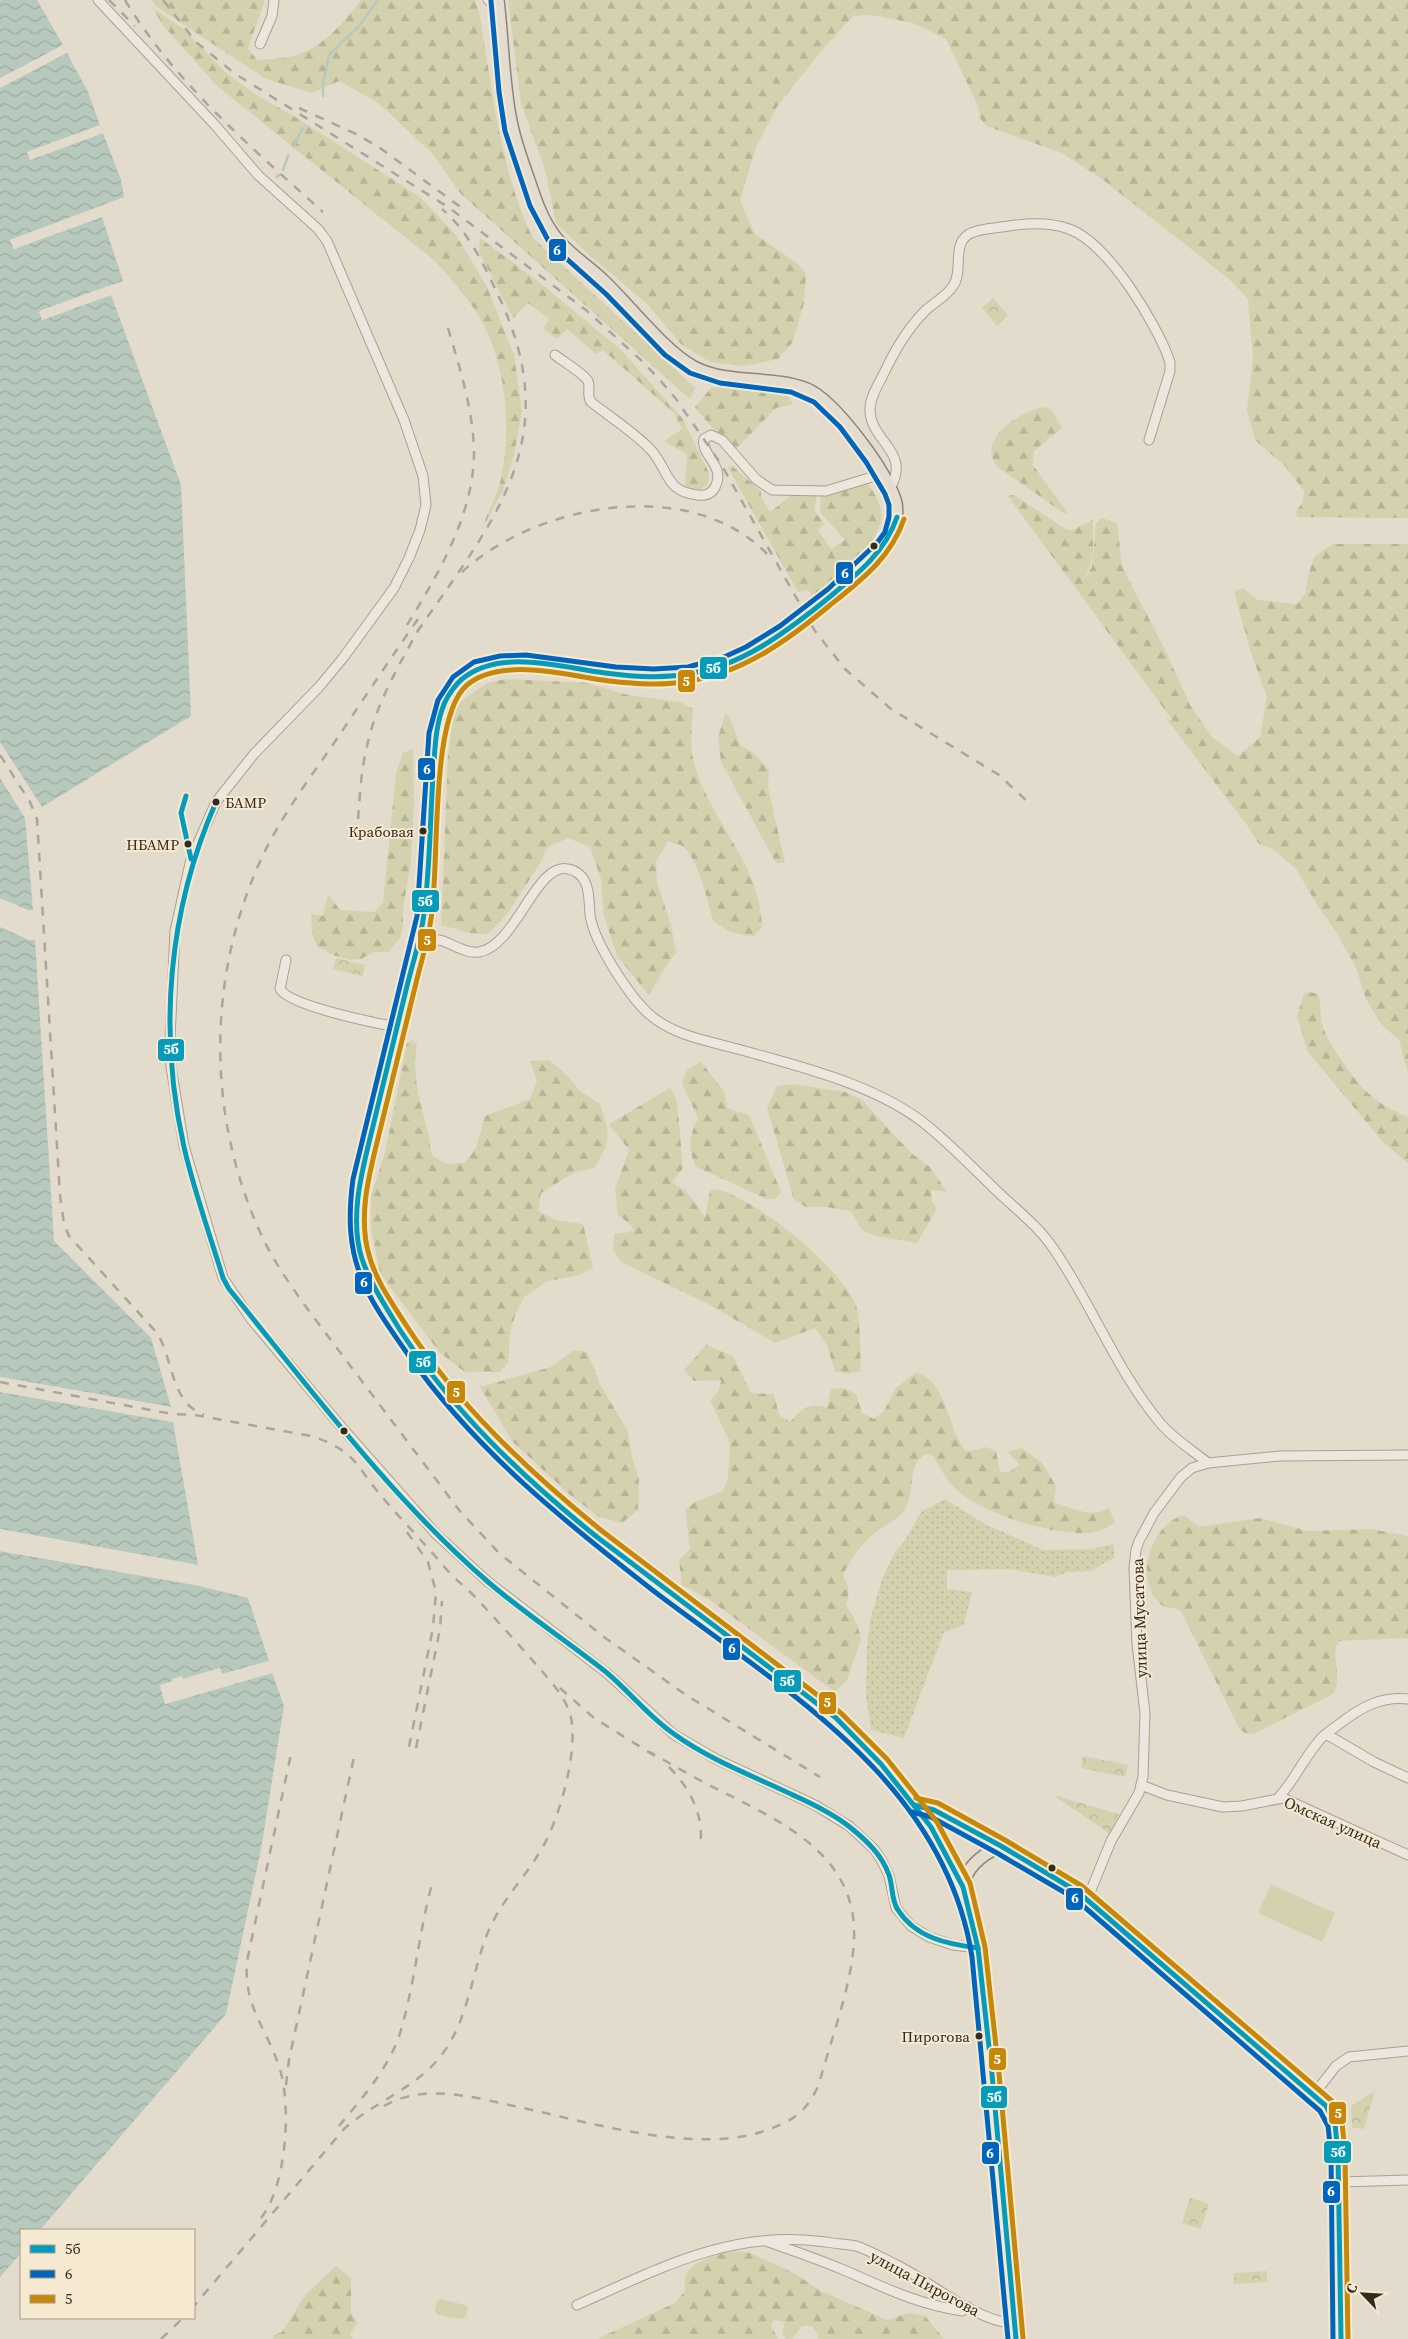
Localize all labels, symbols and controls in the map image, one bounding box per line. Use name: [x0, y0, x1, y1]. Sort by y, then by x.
line badge: 6: [548, 238, 567, 262]
text: 6: [553, 240, 561, 260]
unlabelled marker: [869, 541, 879, 551]
line badge: 6: [835, 561, 854, 585]
text: 6: [841, 563, 849, 583]
line badge: 5б: [699, 656, 728, 680]
text: 5б: [705, 658, 721, 678]
line badge: 5: [677, 669, 696, 693]
text: 5: [682, 671, 690, 691]
line badge: 6: [417, 757, 436, 781]
text: 6: [423, 759, 431, 779]
place label: БАМР: [225, 792, 266, 813]
marker: БАМР: [211, 797, 221, 807]
place label: Крабовая: [349, 821, 414, 842]
marker: Крабовая: [418, 826, 428, 836]
place label: НБАМР: [126, 834, 179, 855]
marker: НБАМР: [183, 839, 193, 849]
line badge: 5б: [411, 889, 440, 913]
text: 5б: [417, 891, 433, 911]
line badge: 5: [417, 928, 437, 952]
text: 5: [423, 930, 431, 950]
line badge: 5б: [157, 1038, 185, 1062]
text: 5б: [163, 1039, 179, 1059]
line badge: 6: [354, 1271, 373, 1295]
text: 6: [360, 1272, 368, 1292]
line badge: 5б: [408, 1350, 437, 1374]
text: 5б: [415, 1352, 431, 1372]
line badge: 5: [446, 1380, 466, 1404]
text: 5: [452, 1382, 460, 1402]
unlabelled marker: [339, 1426, 349, 1436]
street label: улица Мусатова: [1126, 1557, 1152, 1678]
line badge: 6: [722, 1637, 741, 1661]
text: 6: [728, 1638, 736, 1658]
line badge: 5б: [773, 1669, 802, 1693]
text: 5б: [779, 1671, 795, 1691]
line badge: 5: [818, 1691, 837, 1715]
text: 5: [823, 1692, 831, 1712]
street label: Омская улица: [1281, 1791, 1386, 1854]
unlabelled marker: [1047, 1863, 1057, 1873]
line badge: 6: [1065, 1887, 1084, 1911]
text: 6: [1071, 1888, 1079, 1908]
place label: Пирогова: [902, 2026, 970, 2047]
marker: Пирогова: [974, 2031, 984, 2041]
line badge: 5: [988, 2047, 1007, 2071]
text: 5: [993, 2049, 1001, 2069]
line badge: 5б: [980, 2085, 1008, 2109]
text: 5б: [986, 2087, 1002, 2107]
line badge: 5: [1328, 2101, 1347, 2125]
text: 5: [1334, 2103, 1342, 2123]
line badge: 5б: [1323, 2140, 1352, 2164]
line badge: 6: [981, 2141, 1000, 2165]
text: 5б: [1330, 2142, 1346, 2162]
text: 6: [986, 2143, 994, 2163]
line badge: 6: [1322, 2180, 1341, 2204]
text: 6: [1327, 2181, 1335, 2201]
legend: [20, 2229, 195, 2319]
text: 5б: [65, 2238, 81, 2259]
street label: улица Пирогова: [866, 2245, 985, 2322]
text: 6: [65, 2263, 73, 2284]
north arrow: [1338, 2269, 1388, 2319]
text: С: [1340, 2280, 1362, 2297]
text: 5: [65, 2288, 73, 2309]

